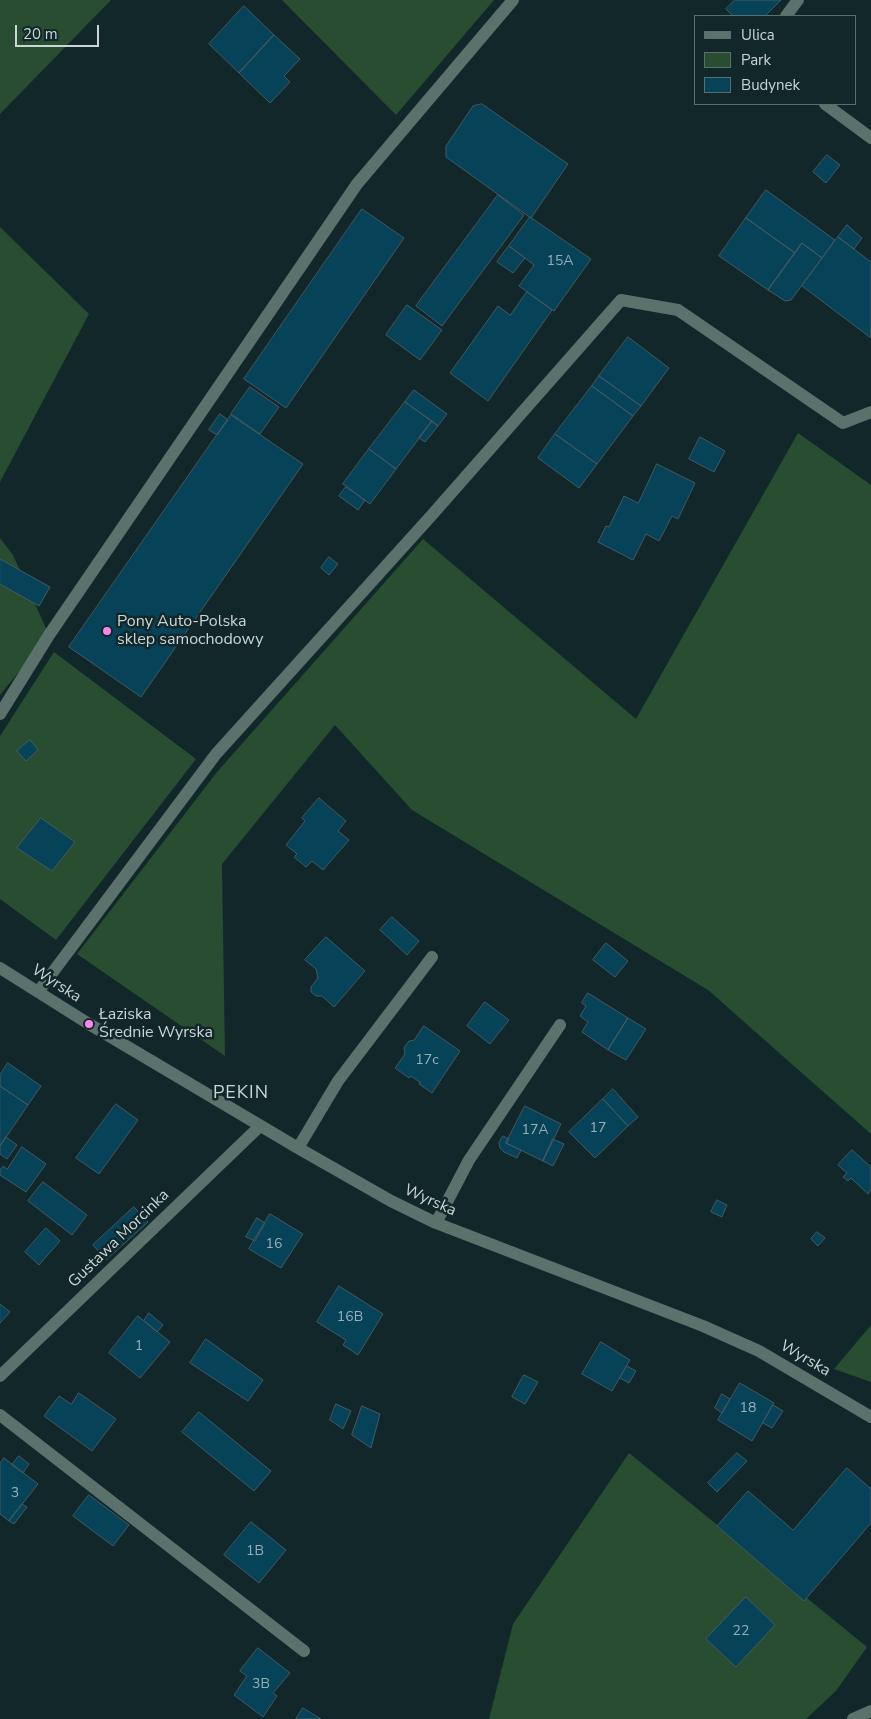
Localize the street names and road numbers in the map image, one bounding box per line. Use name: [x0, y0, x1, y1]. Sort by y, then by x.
street label: Wyrska: [28, 961, 84, 1007]
street label: Wyrska: [401, 1181, 459, 1221]
street label: Gustawa Morcinka: [65, 1186, 173, 1292]
street label: Wyrska: [776, 1337, 834, 1381]

